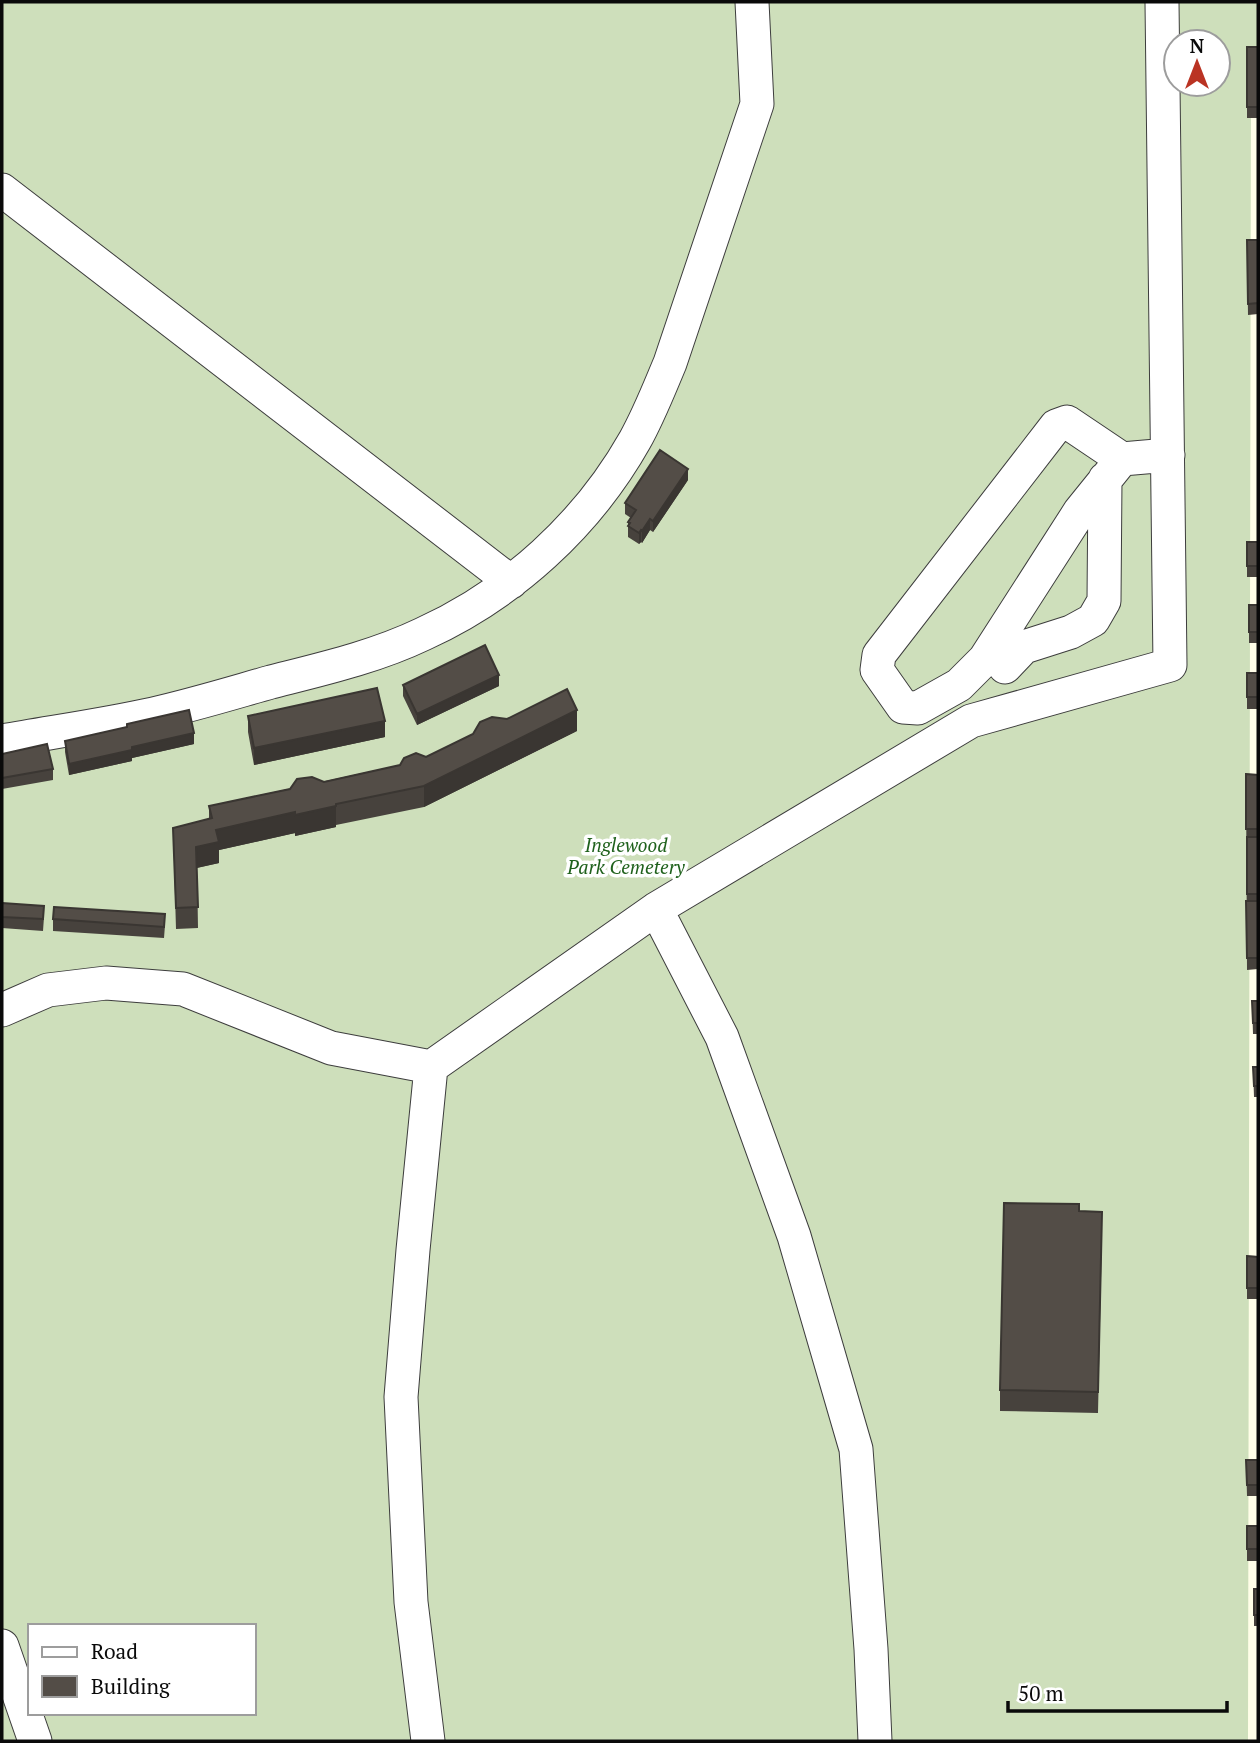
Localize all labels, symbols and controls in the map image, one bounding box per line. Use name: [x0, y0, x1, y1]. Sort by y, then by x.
north arrow: [1162, 28, 1232, 98]
text: N: [1190, 33, 1205, 58]
park label: Inglewood Park Cemetery: [566, 832, 686, 879]
legend: [28, 1624, 256, 1715]
text: Road: [91, 1637, 138, 1665]
scale bar: [1008, 1670, 1227, 1714]
text: Building: [91, 1672, 171, 1700]
text: 50 m: [1018, 1679, 1064, 1707]

